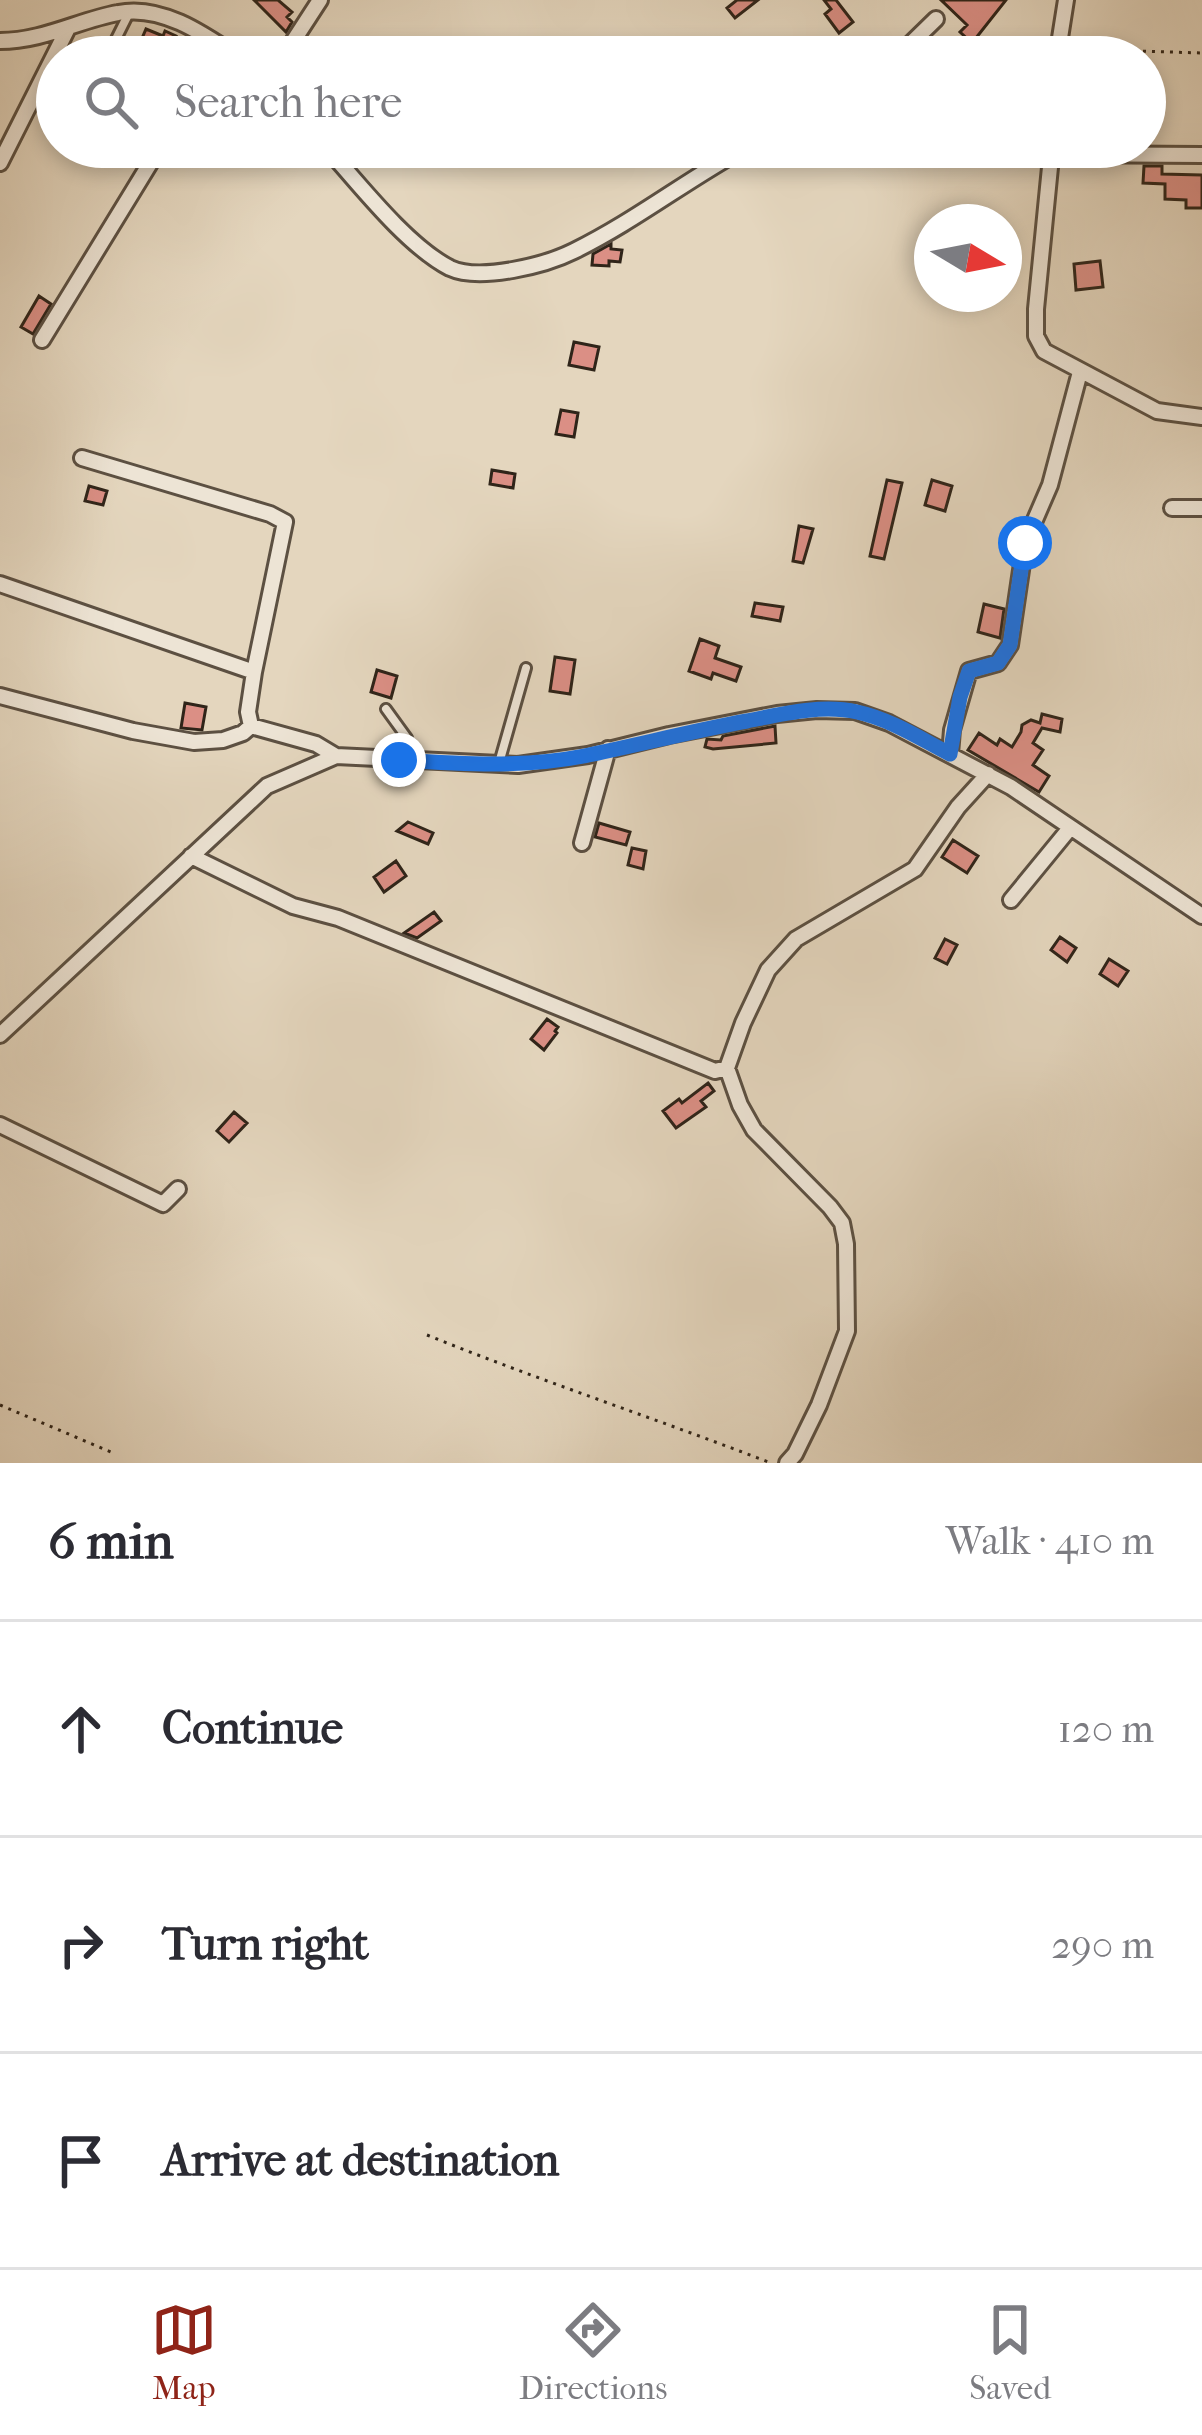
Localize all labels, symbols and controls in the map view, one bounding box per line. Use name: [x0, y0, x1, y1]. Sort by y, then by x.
search box: [36, 36, 1166, 168]
icon: search: [78, 69, 144, 135]
text: Search here: [174, 76, 402, 129]
north arrow: [914, 204, 1022, 312]
route start: [998, 516, 1052, 570]
route end: [372, 733, 426, 787]
text: 6 min: [48, 1511, 174, 1571]
text: Walk · 410 m: [946, 1518, 1154, 1564]
icon: ahead: [48, 1696, 114, 1762]
text: Continue: [162, 1702, 343, 1755]
text: 120 m: [1058, 1706, 1154, 1752]
icon: right: [48, 1912, 114, 1978]
text: Turn right: [162, 1918, 369, 1971]
text: 290 m: [1051, 1922, 1154, 1968]
icon: arrive: [48, 2128, 114, 2194]
text: Arrive at destination: [162, 2134, 559, 2187]
tab: Map: [151, 2297, 217, 2408]
tab: Directions: [519, 2297, 667, 2408]
tab: Saved: [969, 2297, 1051, 2408]

